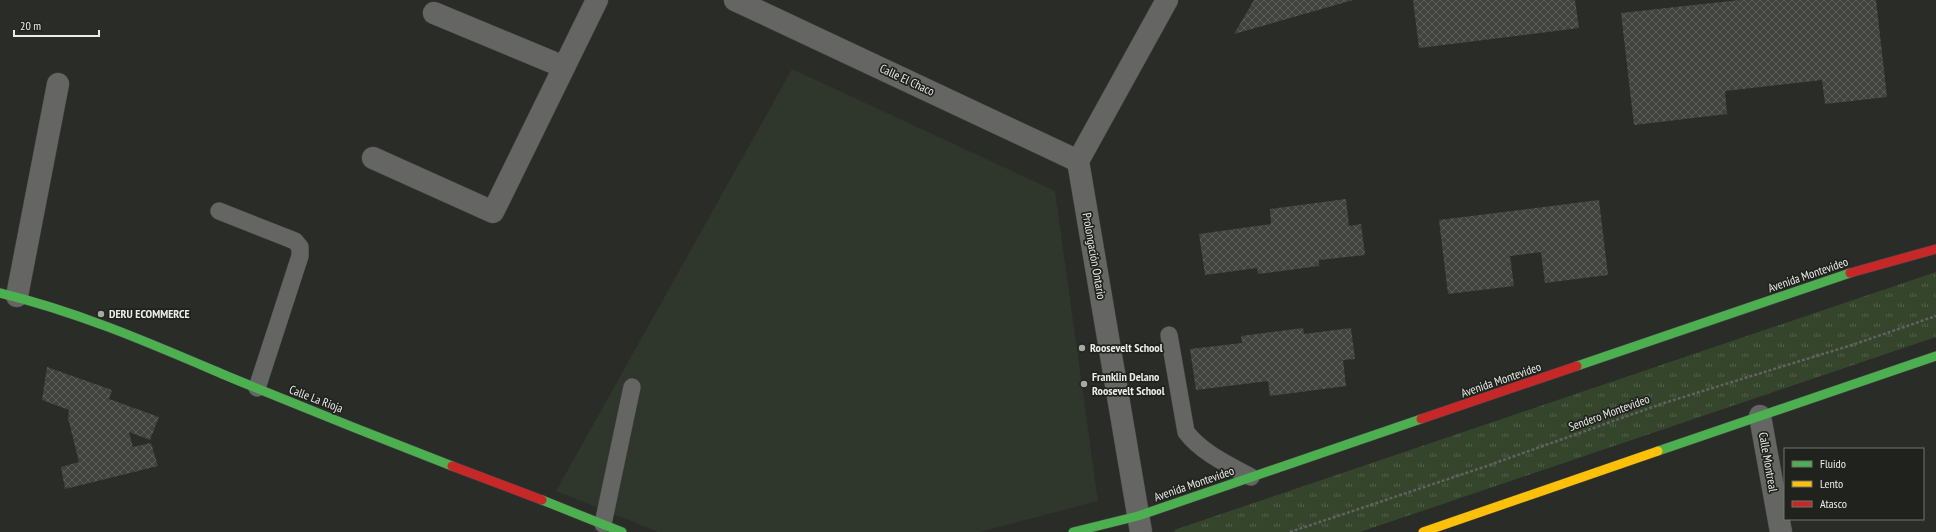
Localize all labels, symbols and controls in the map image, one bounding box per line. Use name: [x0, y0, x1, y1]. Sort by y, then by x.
scale bar: [14, 12, 99, 38]
text: 20 m: [20, 18, 41, 33]
street label: Calle El Chaco: [878, 60, 937, 99]
street label: Prolongación Ontario: [1079, 211, 1109, 300]
street label: Avenida Montevideo: [1766, 254, 1850, 295]
place label: DERU ECOMMERCE: [109, 306, 190, 321]
marker: DERU ECOMMERCE: [96, 309, 106, 319]
place label: Roosevelt School: [1090, 340, 1163, 355]
marker: Roosevelt School: [1077, 343, 1087, 353]
street label: Avenida Montevideo: [1459, 359, 1543, 400]
place label: Franklin Delano Roosevelt School: [1092, 369, 1165, 398]
marker: Franklin Delano Roosevelt School: [1079, 379, 1089, 389]
street label: Calle La Rioja: [287, 381, 345, 416]
street label: Sendero Montevideo: [1566, 391, 1651, 434]
street label: Calle Montreal: [1756, 431, 1781, 493]
legend: [1784, 448, 1924, 520]
text: Fluido: [1820, 456, 1846, 471]
street label: Avenida Montevideo: [1152, 463, 1236, 504]
text: Lento: [1820, 476, 1843, 491]
text: Atasco: [1820, 496, 1847, 511]

